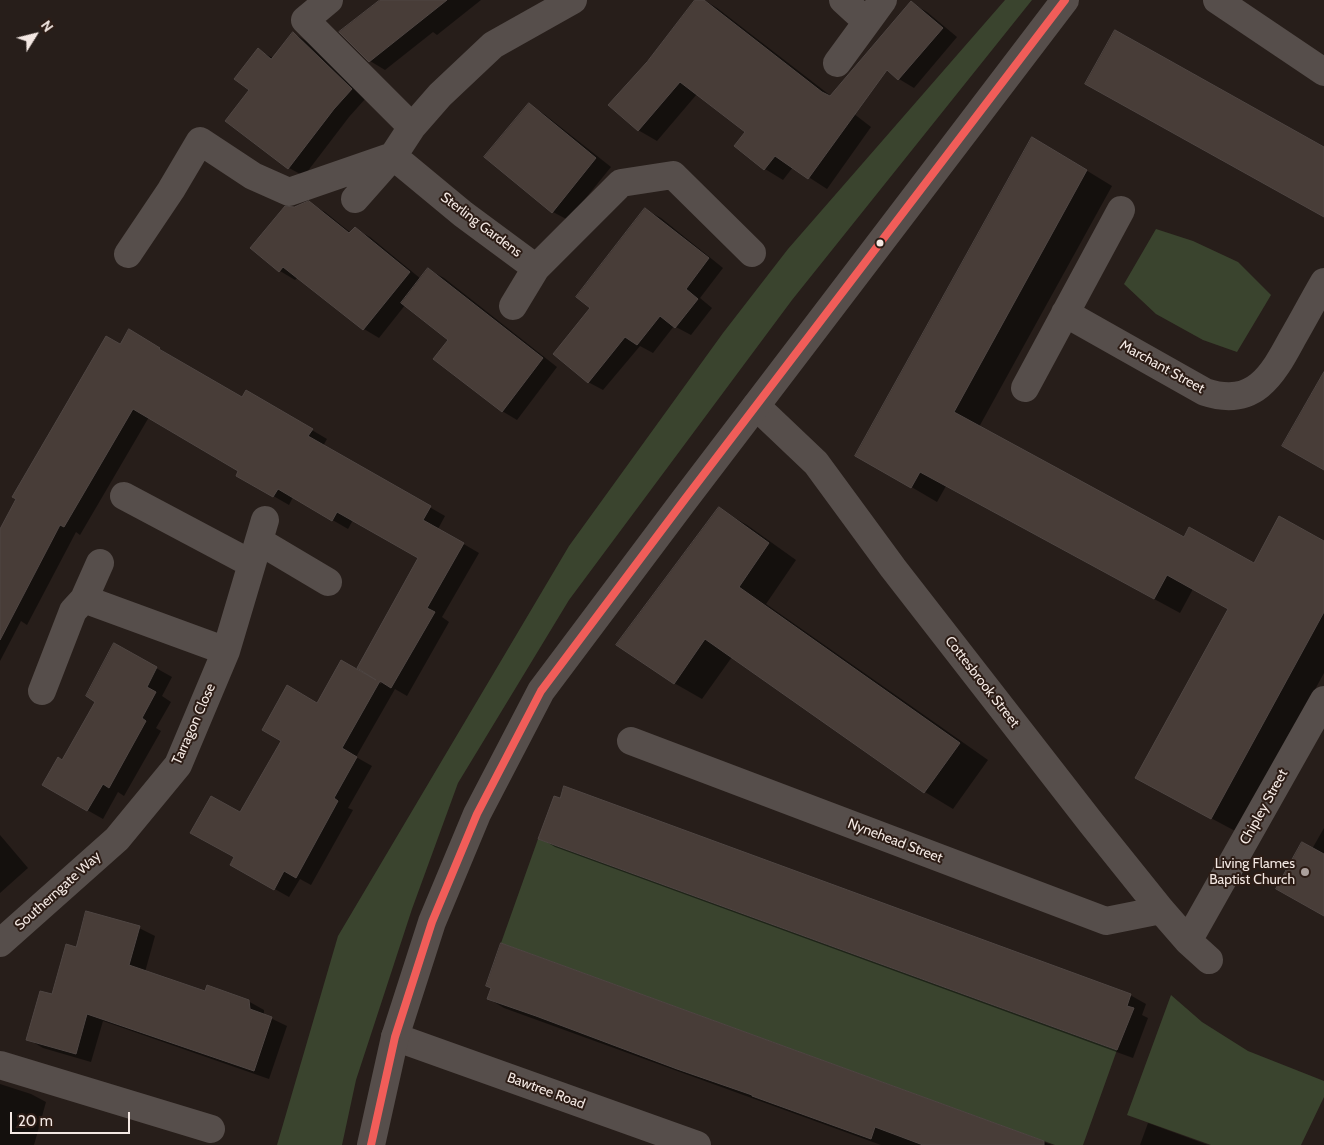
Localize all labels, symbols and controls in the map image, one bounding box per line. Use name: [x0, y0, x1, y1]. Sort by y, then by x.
north arrow: [10, 10, 60, 60]
text: N: [37, 17, 57, 35]
street label: Sterling Gardens: [437, 189, 525, 261]
unlabelled marker: [875, 238, 885, 248]
street label: Marchant Street: [1117, 337, 1207, 397]
street label: Cottesbrook Street: [941, 633, 1023, 731]
street label: Tarragon Close: [169, 681, 219, 767]
street label: Chipley Street: [1236, 766, 1292, 848]
street label: Nynehead Street: [845, 815, 945, 867]
street label: Southerngate Way: [12, 848, 104, 934]
place label: Living Flames Baptist Church: [1209, 856, 1295, 889]
marker: Living Flames Baptist Church: [1299, 866, 1311, 878]
street label: Bawtree Road: [505, 1069, 587, 1113]
scale bar: [12, 1102, 132, 1134]
text: 20 m: [18, 1112, 53, 1130]

